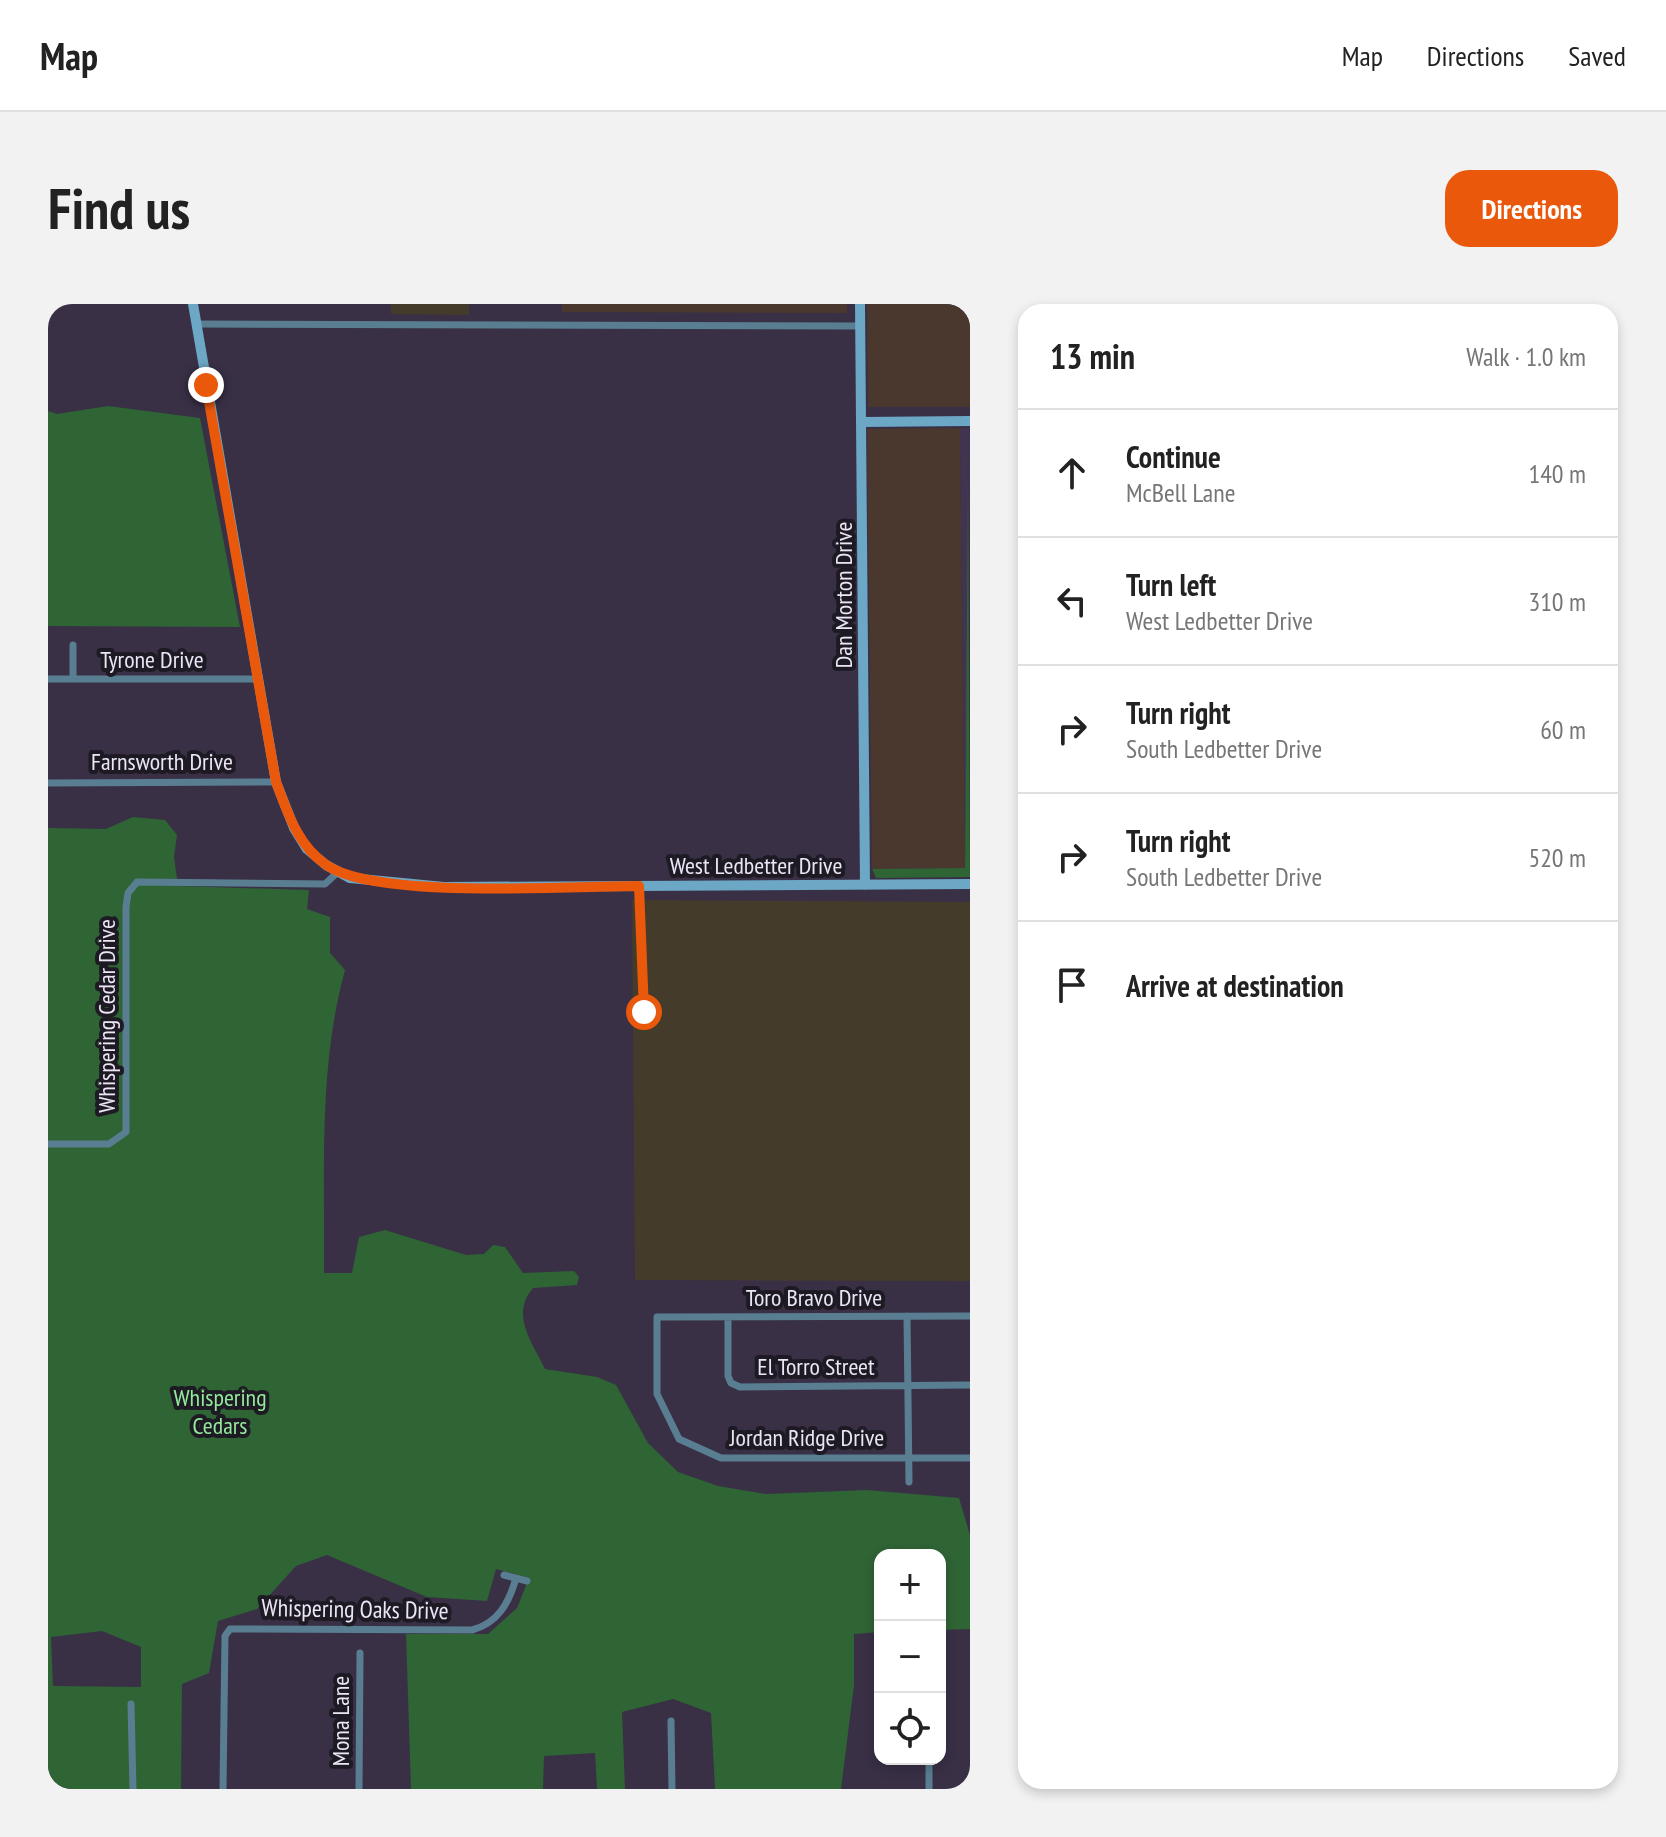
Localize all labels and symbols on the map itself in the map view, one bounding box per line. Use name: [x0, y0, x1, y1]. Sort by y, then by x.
route end: [188, 367, 224, 403]
street label: Dan Morton Drive: [828, 522, 859, 668]
street label: Tyrone Drive: [100, 644, 204, 675]
street label: Farnsworth Drive: [91, 746, 233, 777]
street label: West Ledbetter Drive: [670, 850, 842, 881]
street label: Whispering Cedar Drive: [91, 919, 122, 1113]
route start: [626, 994, 662, 1030]
street label: Toro Bravo Drive: [746, 1282, 882, 1313]
street label: El Torro Street: [757, 1351, 875, 1382]
park label: Whispering Cedars: [173, 1382, 267, 1441]
street label: Jordan Ridge Drive: [729, 1422, 884, 1453]
street label: Whispering Oaks Drive: [261, 1592, 449, 1626]
street label: Mona Lane: [325, 1676, 356, 1766]

